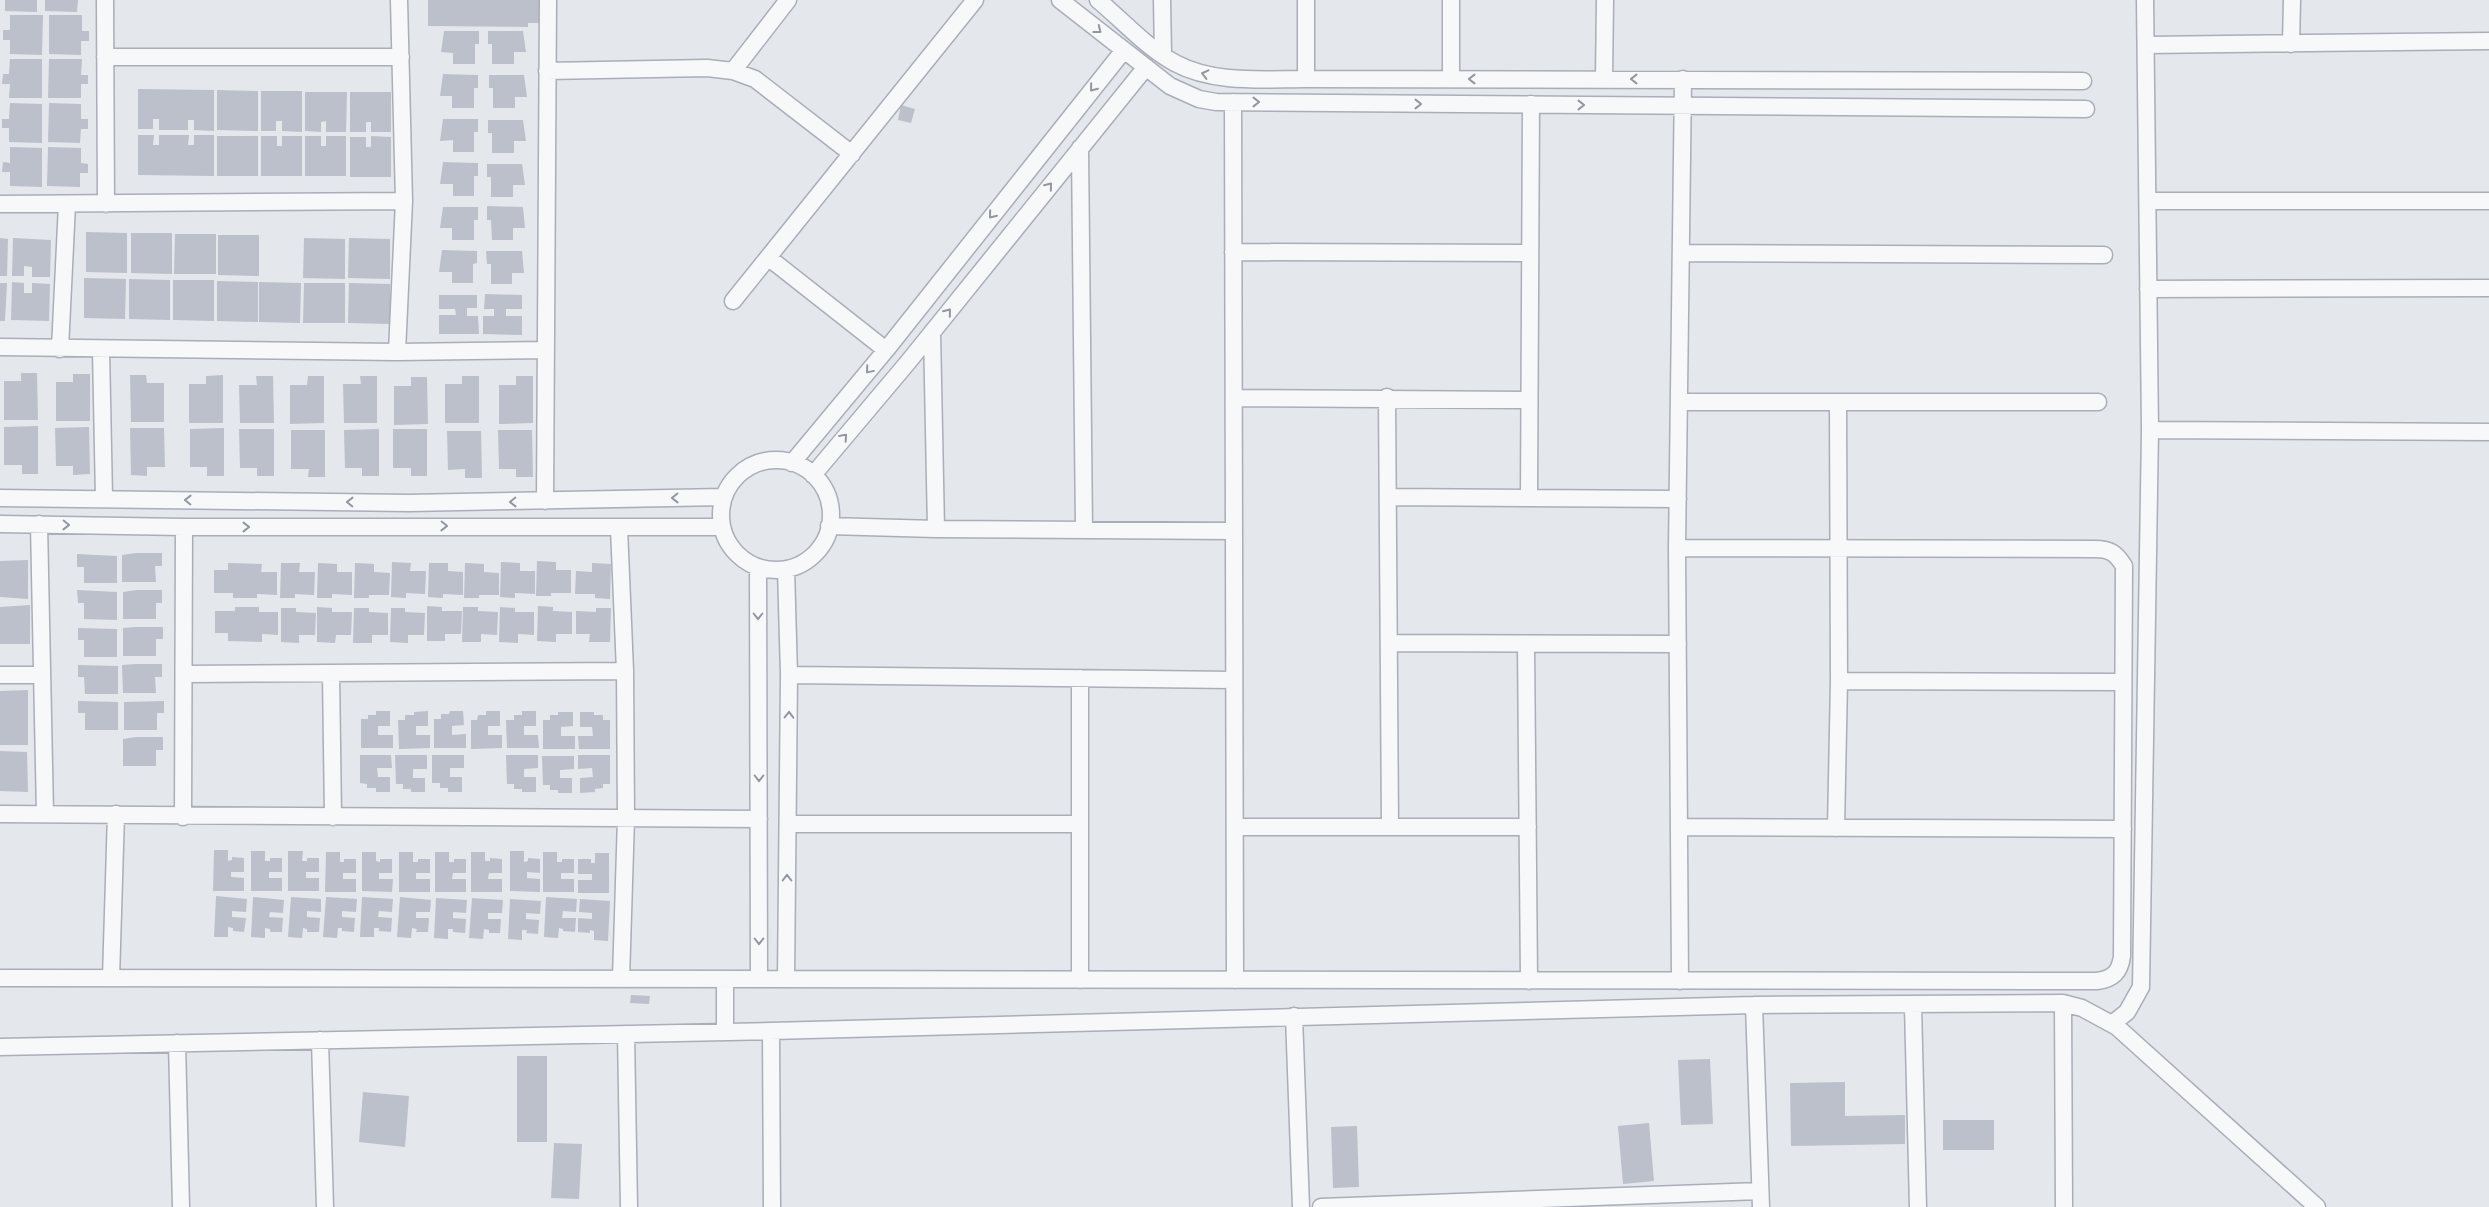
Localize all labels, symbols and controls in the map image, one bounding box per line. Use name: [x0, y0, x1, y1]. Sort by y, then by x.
one-way arrow: [1092, 24, 1102, 33]
one-way arrow: [1200, 69, 1209, 80]
one-way arrow: [1468, 74, 1476, 84]
one-way arrow: [1630, 74, 1638, 84]
one-way arrow: [1091, 82, 1099, 91]
one-way arrow: [1252, 97, 1260, 107]
one-way arrow: [1414, 99, 1422, 109]
one-way arrow: [1577, 100, 1585, 110]
one-way arrow: [1044, 182, 1053, 191]
one-way arrow: [989, 209, 997, 218]
one-way arrow: [942, 309, 950, 318]
one-way arrow: [867, 364, 875, 373]
one-way arrow: [838, 434, 847, 443]
one-way arrow: [671, 493, 678, 503]
one-way arrow: [183, 494, 191, 505]
one-way arrow: [346, 497, 354, 507]
one-way arrow: [508, 497, 516, 507]
one-way arrow: [62, 520, 70, 530]
one-way arrow: [440, 521, 448, 531]
one-way arrow: [242, 522, 250, 532]
one-way arrow: [753, 612, 763, 620]
one-way arrow: [784, 711, 794, 719]
one-way arrow: [754, 775, 764, 783]
one-way arrow: [782, 874, 792, 882]
one-way arrow: [754, 938, 764, 945]

